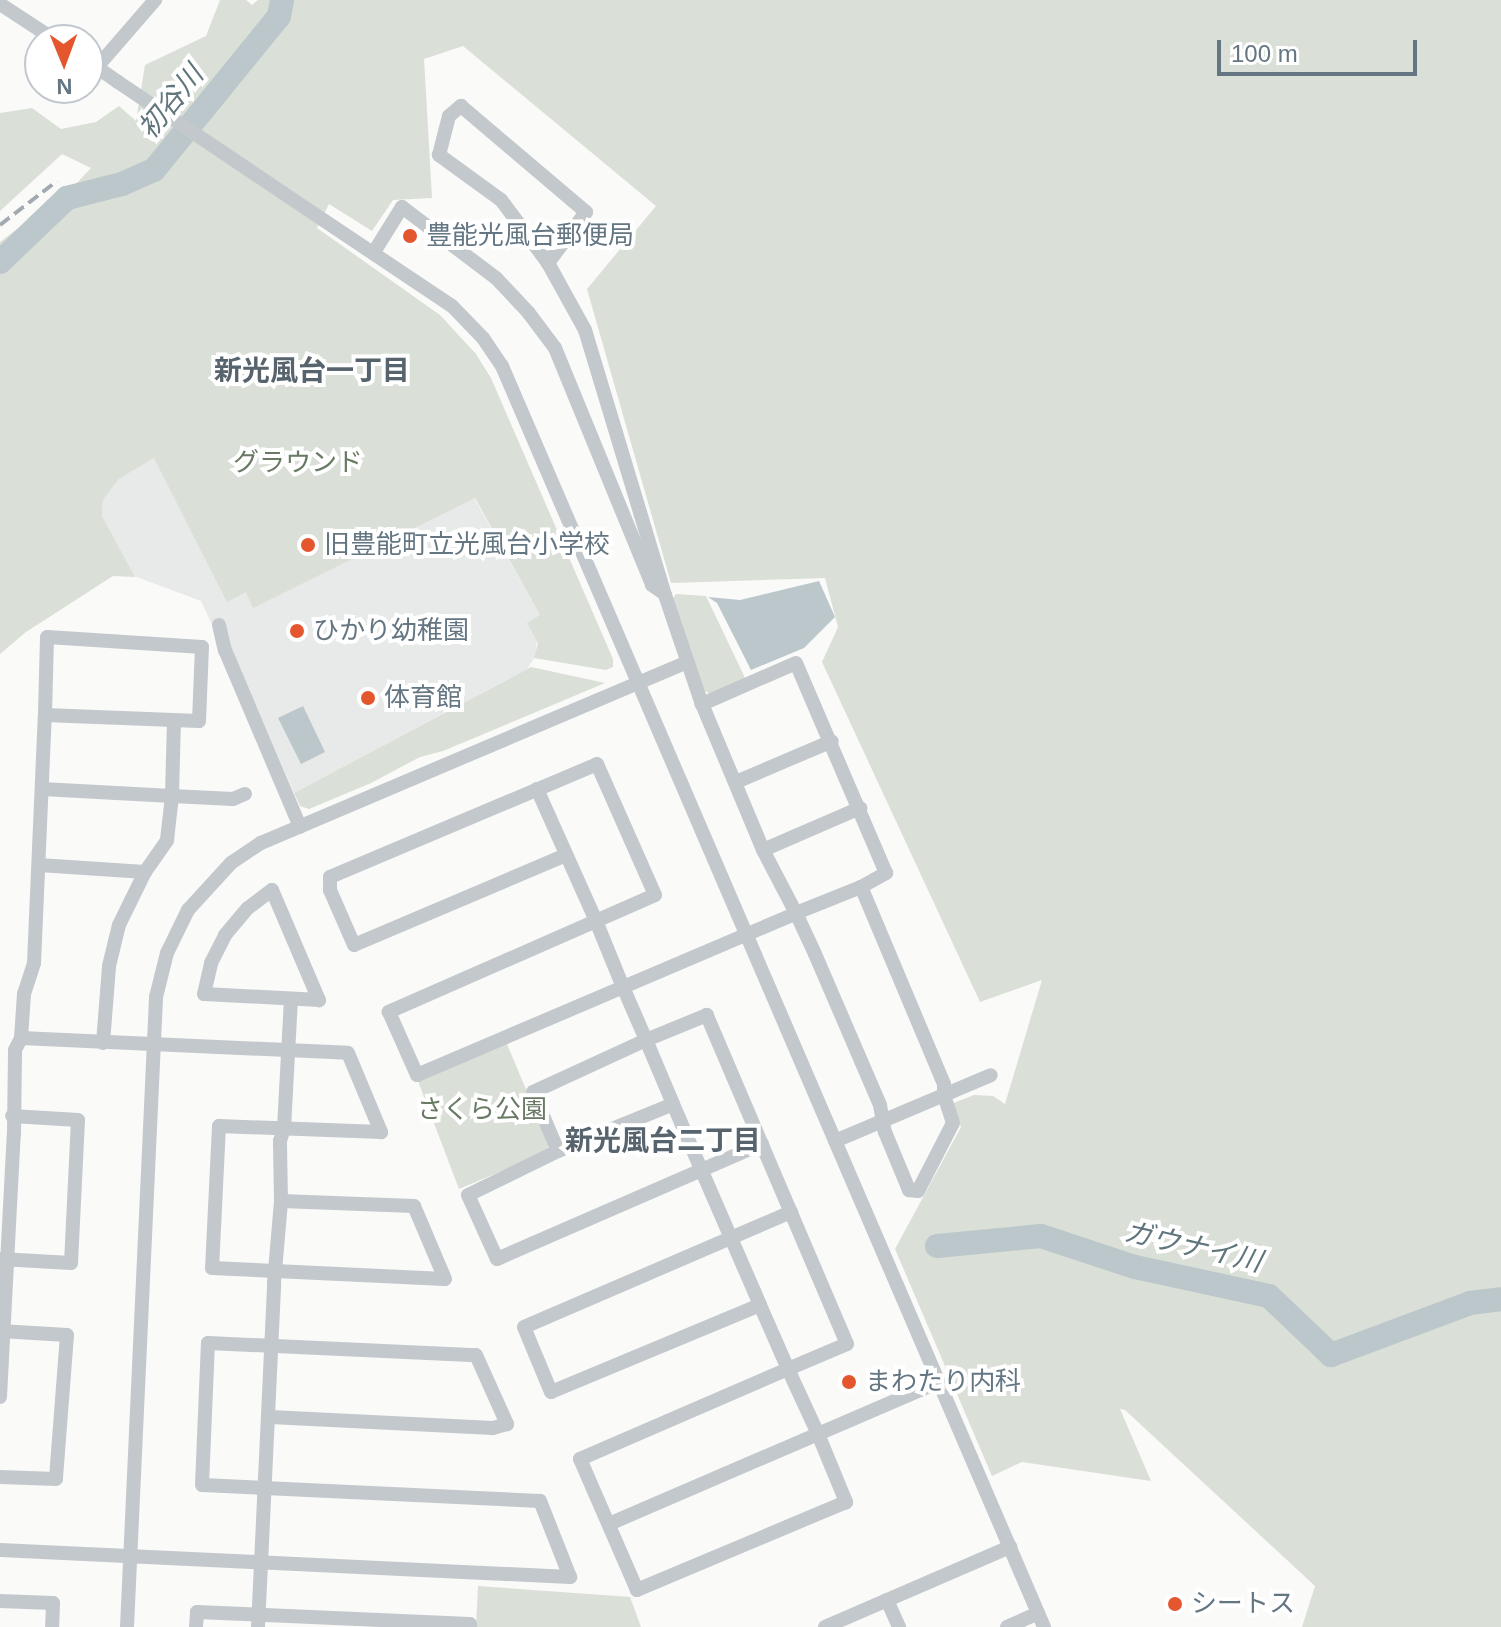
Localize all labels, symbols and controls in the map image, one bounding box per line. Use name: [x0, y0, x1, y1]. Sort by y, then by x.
north arrow: [24, 24, 104, 104]
scale bar: [1221, 24, 1421, 74]
text: 100 m: [1231, 40, 1298, 67]
water label: 初谷川: [132, 59, 210, 145]
text: N: [56, 74, 73, 99]
place label: 豊能光風台郵便局: [426, 220, 634, 252]
marker: 豊能光風台郵便局: [401, 227, 419, 245]
district label: 新光風台一丁目: [214, 354, 410, 388]
park label: グラウンド: [233, 447, 363, 479]
place label: 旧豊能町立光風台小学校: [324, 529, 610, 561]
marker: 旧豊能町立光風台小学校: [299, 536, 317, 554]
place label: ひかり幼稚園: [313, 615, 469, 647]
marker: ひかり幼稚園: [288, 622, 306, 640]
place label: 体育館: [384, 682, 462, 714]
marker: 体育館: [359, 689, 377, 707]
park label: さくら公園: [417, 1094, 547, 1126]
district label: 新光風台二丁目: [565, 1124, 761, 1158]
water label: ガウナイ川: [1121, 1215, 1265, 1279]
place label: まわたり内科: [865, 1366, 1021, 1398]
marker: まわたり内科: [840, 1373, 858, 1391]
place label: シートス: [1191, 1588, 1295, 1620]
marker: シートス: [1166, 1595, 1184, 1613]

